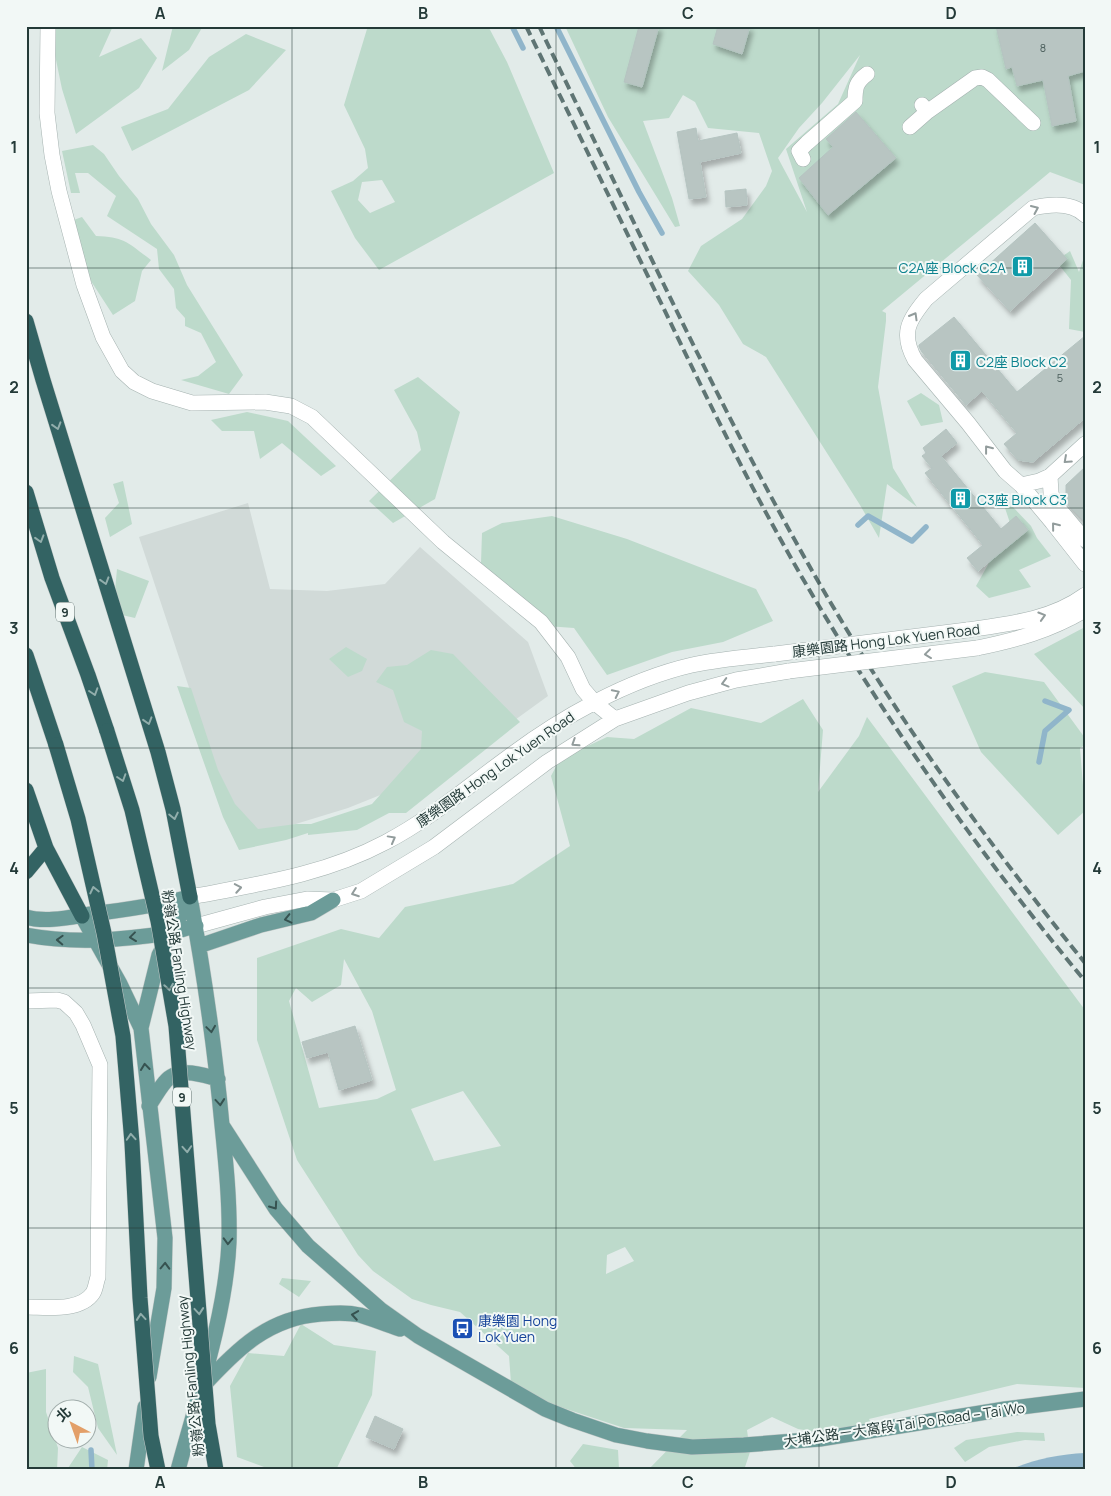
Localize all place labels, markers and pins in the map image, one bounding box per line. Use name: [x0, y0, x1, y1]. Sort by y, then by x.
building icon: C2A座 Block C2A: [1010, 255, 1034, 279]
place label: C2A座 Block C2A: [898, 258, 1006, 277]
building icon: C2座 Block C2: [948, 349, 972, 373]
place label: C2座 Block C2: [976, 352, 1066, 371]
building icon: C3座 Block C3: [949, 487, 973, 511]
place label: C3座 Block C3: [977, 490, 1067, 509]
place label: 康樂園 Hong Lok Yuen: [478, 1311, 557, 1346]
bus stop icon: 康樂園 Hong Lok Yuen: [450, 1316, 474, 1340]

